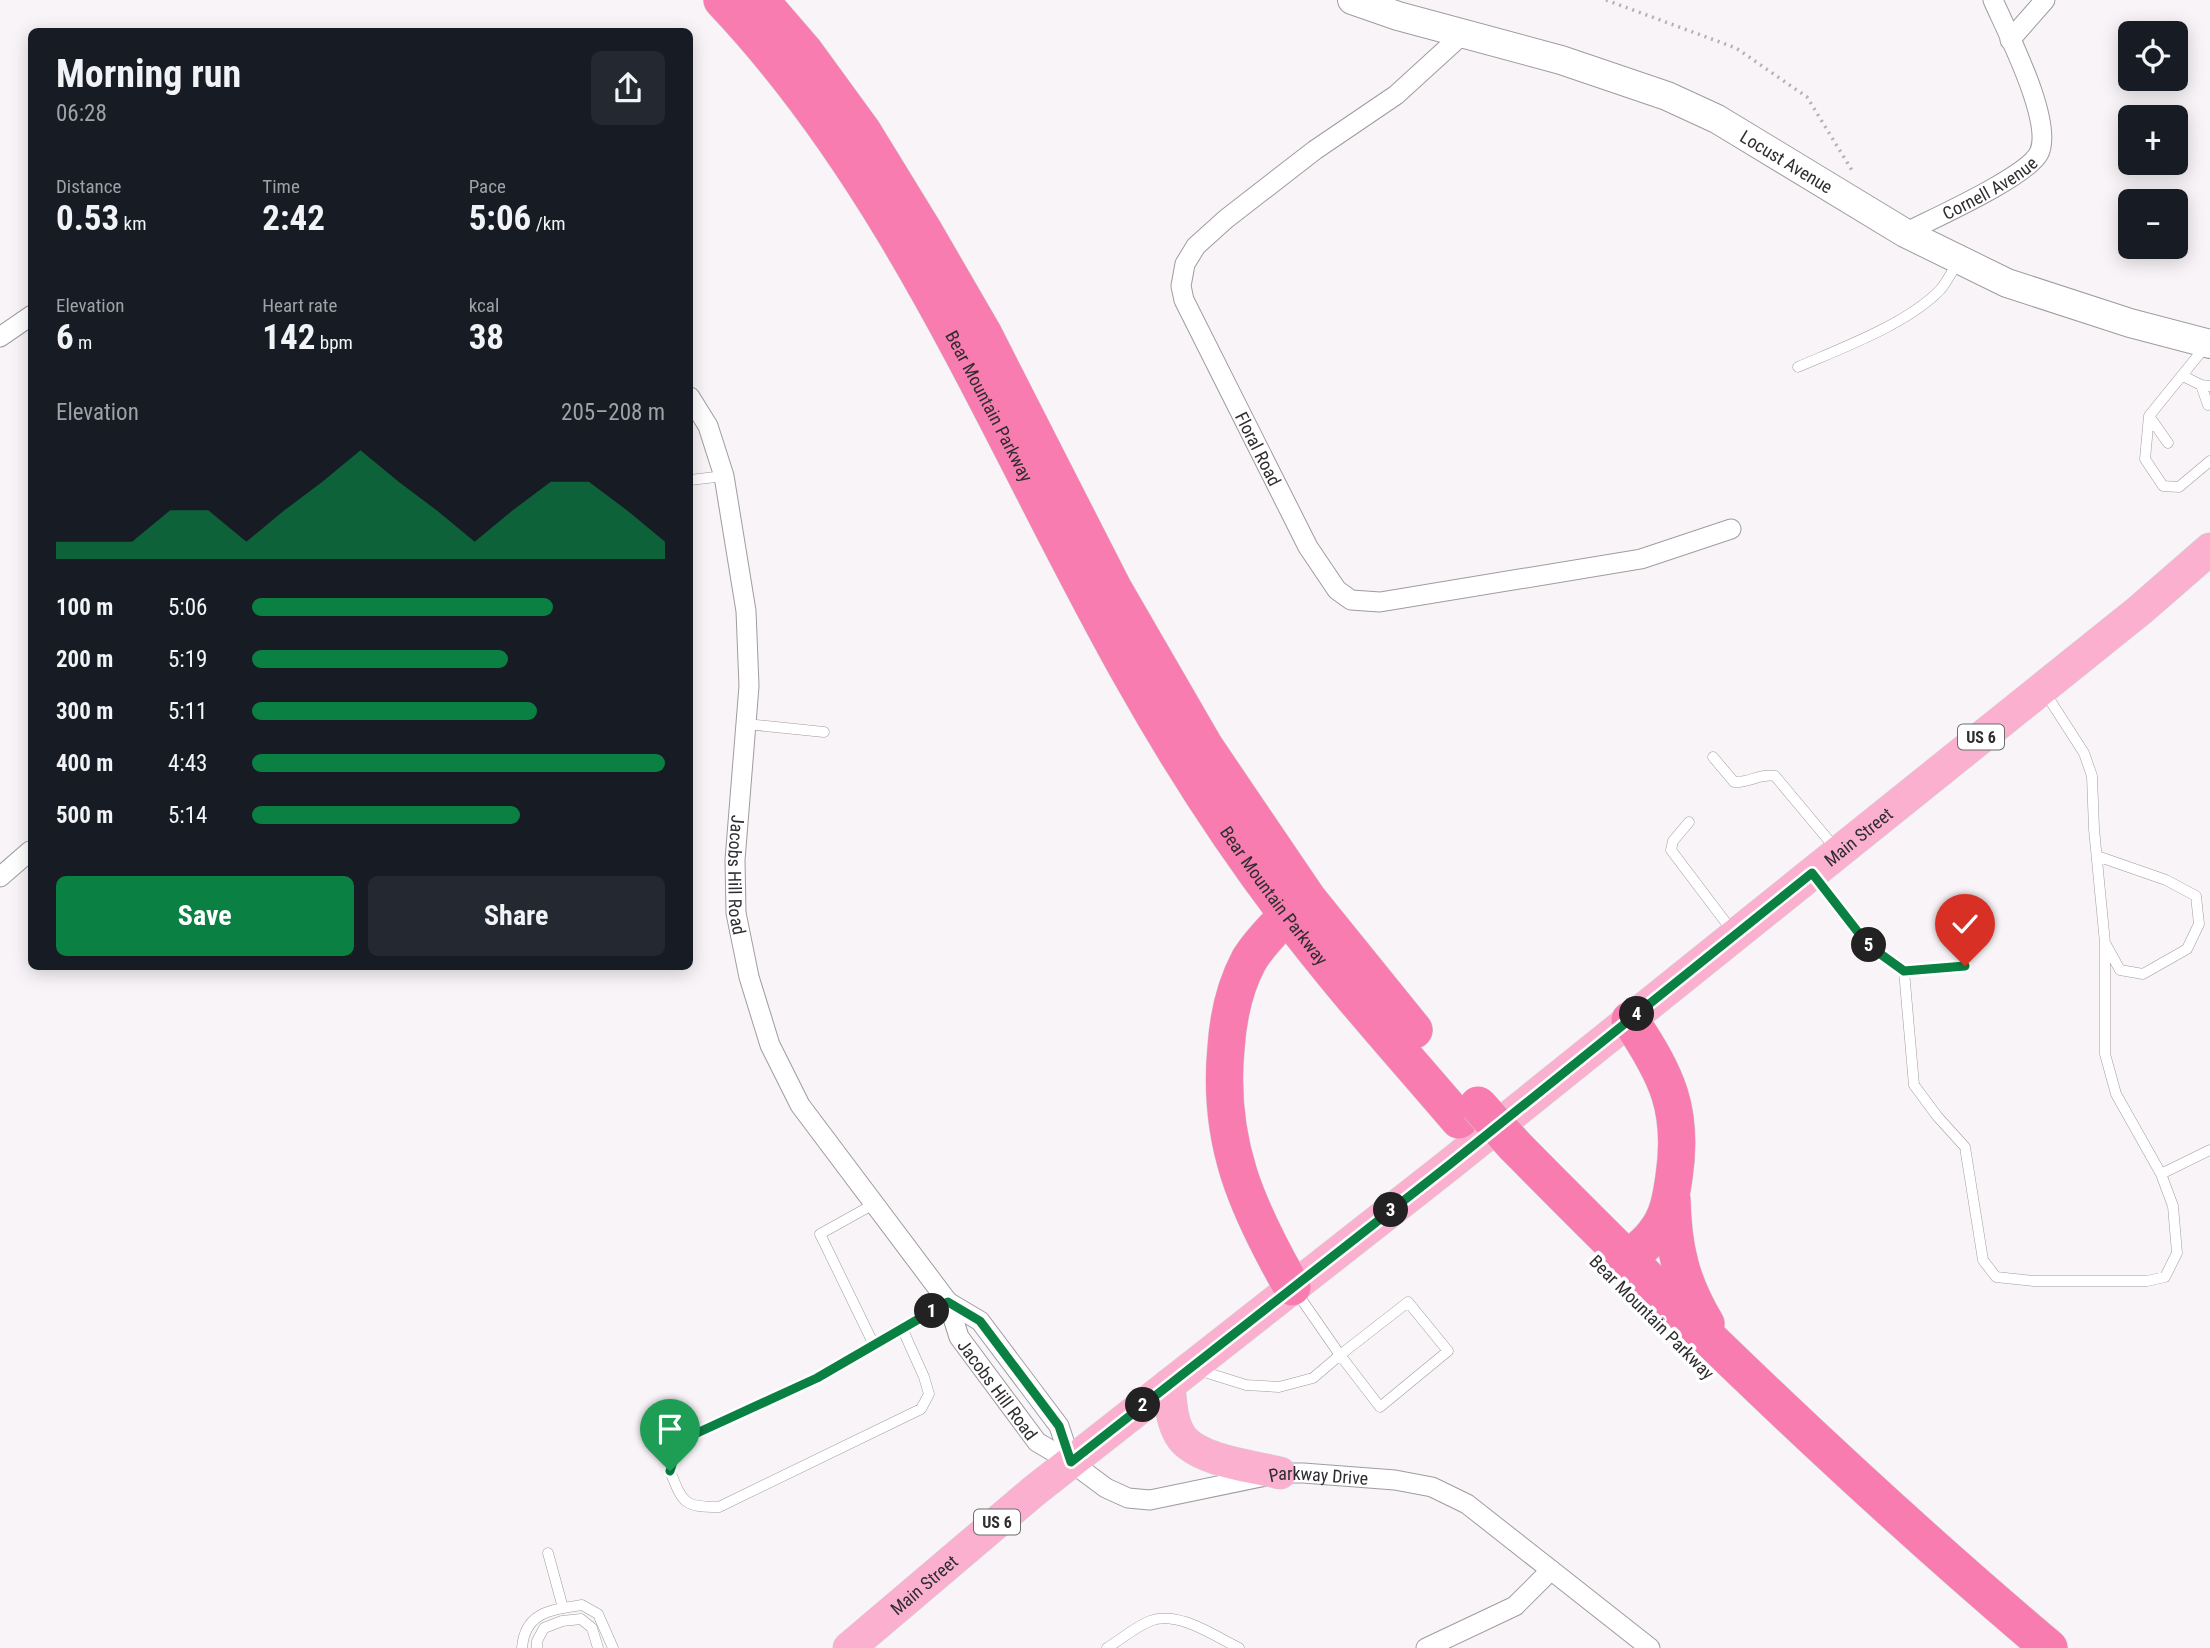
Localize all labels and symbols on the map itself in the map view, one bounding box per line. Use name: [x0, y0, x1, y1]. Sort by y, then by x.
street label: Locust Avenue: [1737, 125, 1837, 197]
street label: Cornell Avenue: [1939, 152, 2041, 224]
street label: Bear Mountain Parkway: [942, 327, 1038, 485]
street label: Floral Road: [1231, 408, 1286, 489]
road number: US 6: [1958, 724, 2004, 750]
street label: Main Street: [1820, 803, 1896, 870]
street label: Jacobs Hill Road: [724, 814, 751, 937]
street label: Bear Mountain Parkway: [1216, 822, 1333, 969]
pin: [1935, 894, 1995, 966]
pin: 5: [1852, 928, 1886, 962]
pin: 4: [1620, 996, 1654, 1032]
pin: 3: [1374, 1192, 1408, 1228]
street label: Bear Mountain Parkway: [1585, 1250, 1719, 1384]
pin: 1: [914, 1294, 950, 1328]
street label: Jacobs Hill Road: [954, 1335, 1042, 1444]
pin: 2: [1126, 1388, 1160, 1422]
pin: [640, 1399, 700, 1471]
street label: Parkway Drive: [1267, 1462, 1369, 1488]
road number: US 6: [974, 1510, 1020, 1534]
street label: Main Street: [886, 1550, 962, 1619]

